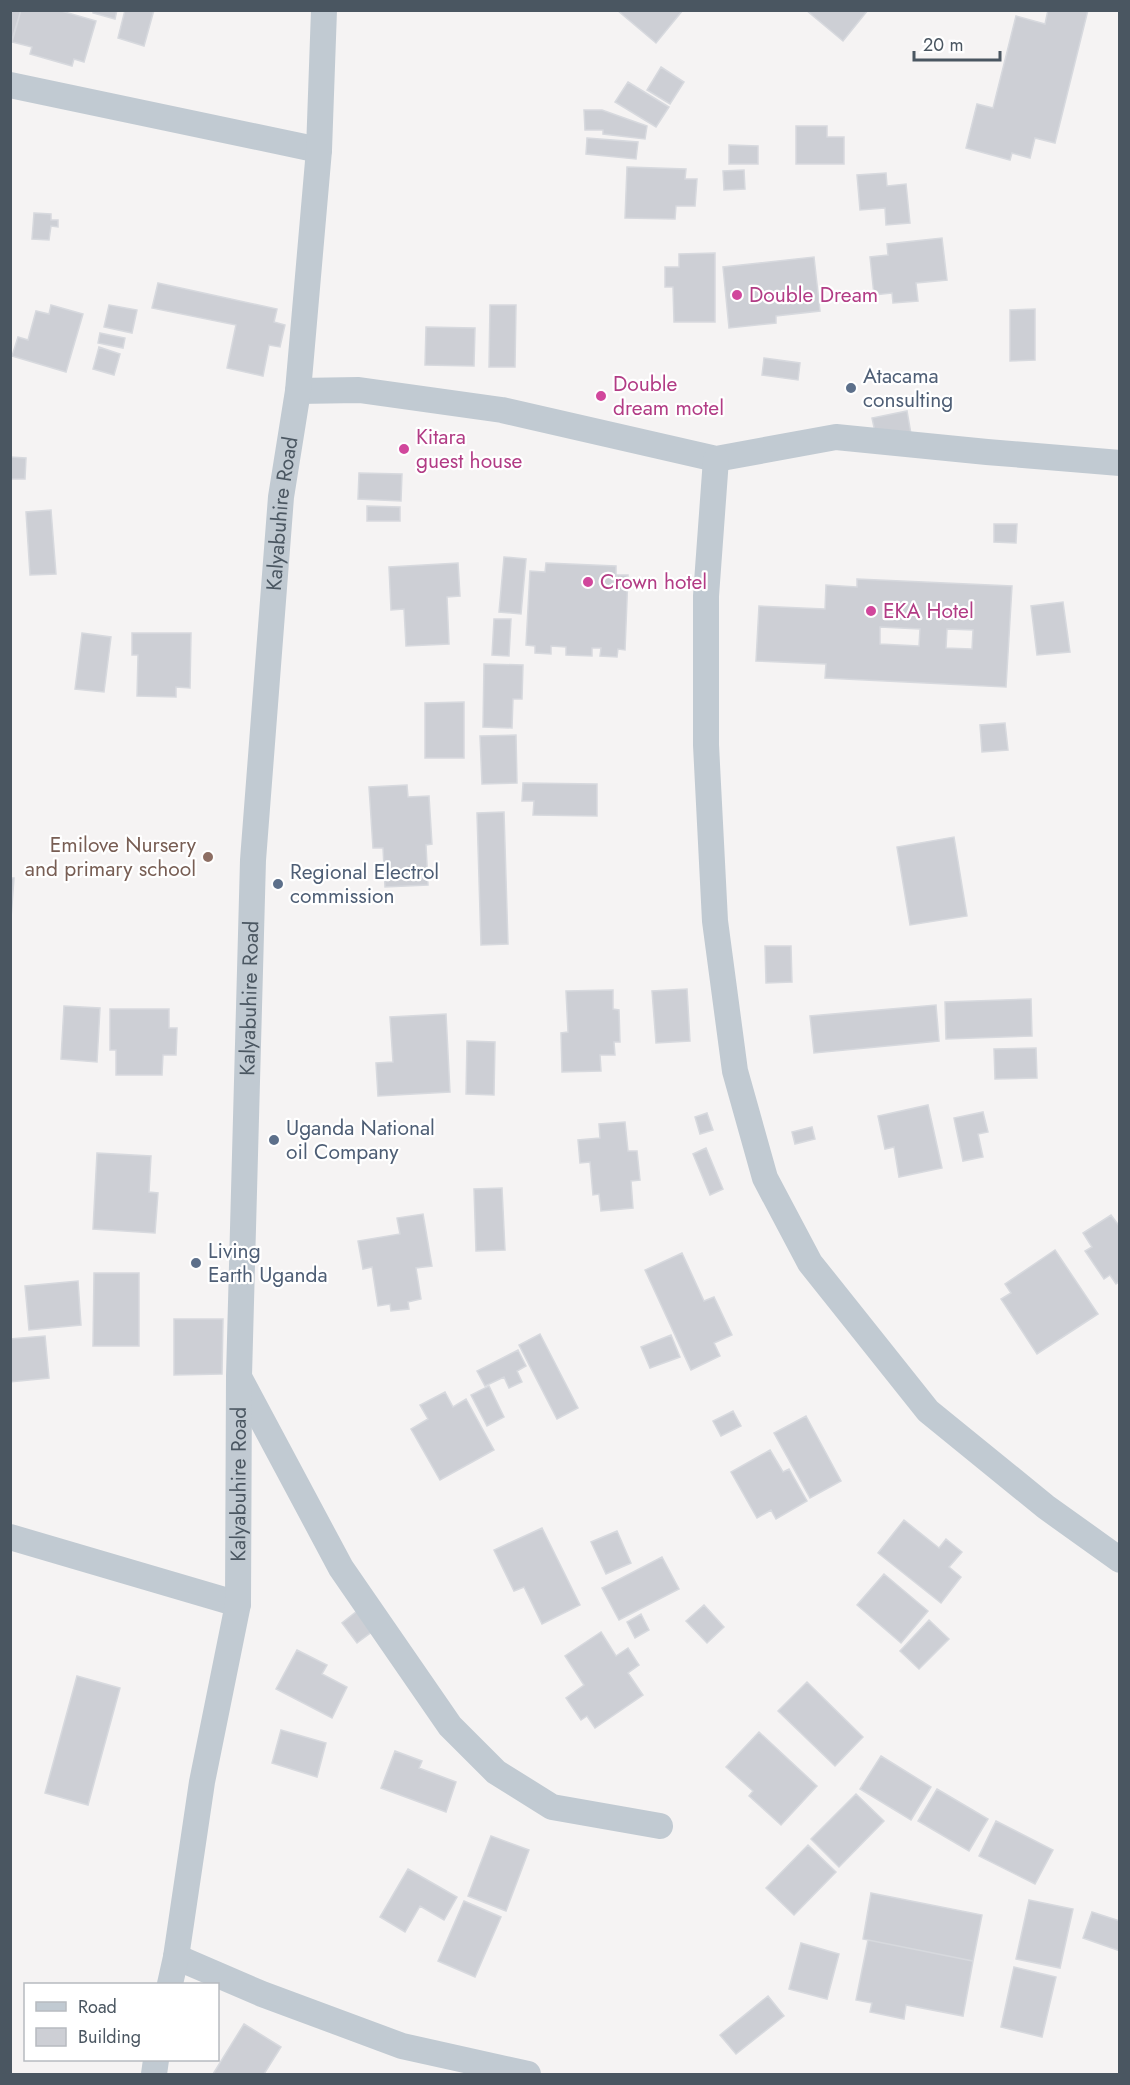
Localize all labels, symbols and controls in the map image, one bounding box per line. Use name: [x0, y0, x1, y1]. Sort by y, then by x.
scale bar: [914, 24, 1000, 62]
text: 20 m: [923, 32, 963, 58]
place label: Double Dream: [749, 280, 878, 310]
marker: Double Dream: [730, 288, 744, 302]
place label: Atacama consulting: [863, 361, 953, 415]
place label: Double dream motel: [613, 369, 724, 423]
marker: Atacama consulting: [844, 381, 858, 395]
marker: Double dream motel: [594, 389, 608, 403]
place label: Kitara guest house: [416, 422, 523, 476]
street label: Kalyabuhire Road: [259, 434, 305, 592]
marker: Kitara guest house: [397, 442, 411, 456]
place label: Crown hotel: [600, 567, 707, 597]
marker: Crown hotel: [581, 575, 595, 589]
place label: EKA Hotel: [883, 596, 974, 626]
marker: EKA Hotel: [864, 604, 878, 618]
place label: Emilove Nursery and primary school: [25, 830, 197, 884]
marker: Emilove Nursery and primary school: [201, 850, 215, 864]
place label: Regional Electrol commission: [290, 857, 439, 911]
marker: Regional Electrol commission: [271, 877, 285, 891]
street label: Kalyabuhire Road: [232, 920, 266, 1076]
place label: Uganda National oil Company: [286, 1113, 435, 1167]
marker: Uganda National oil Company: [267, 1133, 281, 1147]
place label: Living Earth Uganda: [208, 1236, 328, 1290]
marker: Living Earth Uganda: [189, 1256, 203, 1270]
street label: Kalyabuhire Road: [223, 1407, 254, 1562]
legend: [24, 1983, 219, 2061]
text: Road: [78, 1994, 117, 2020]
text: Building: [78, 2024, 141, 2050]

